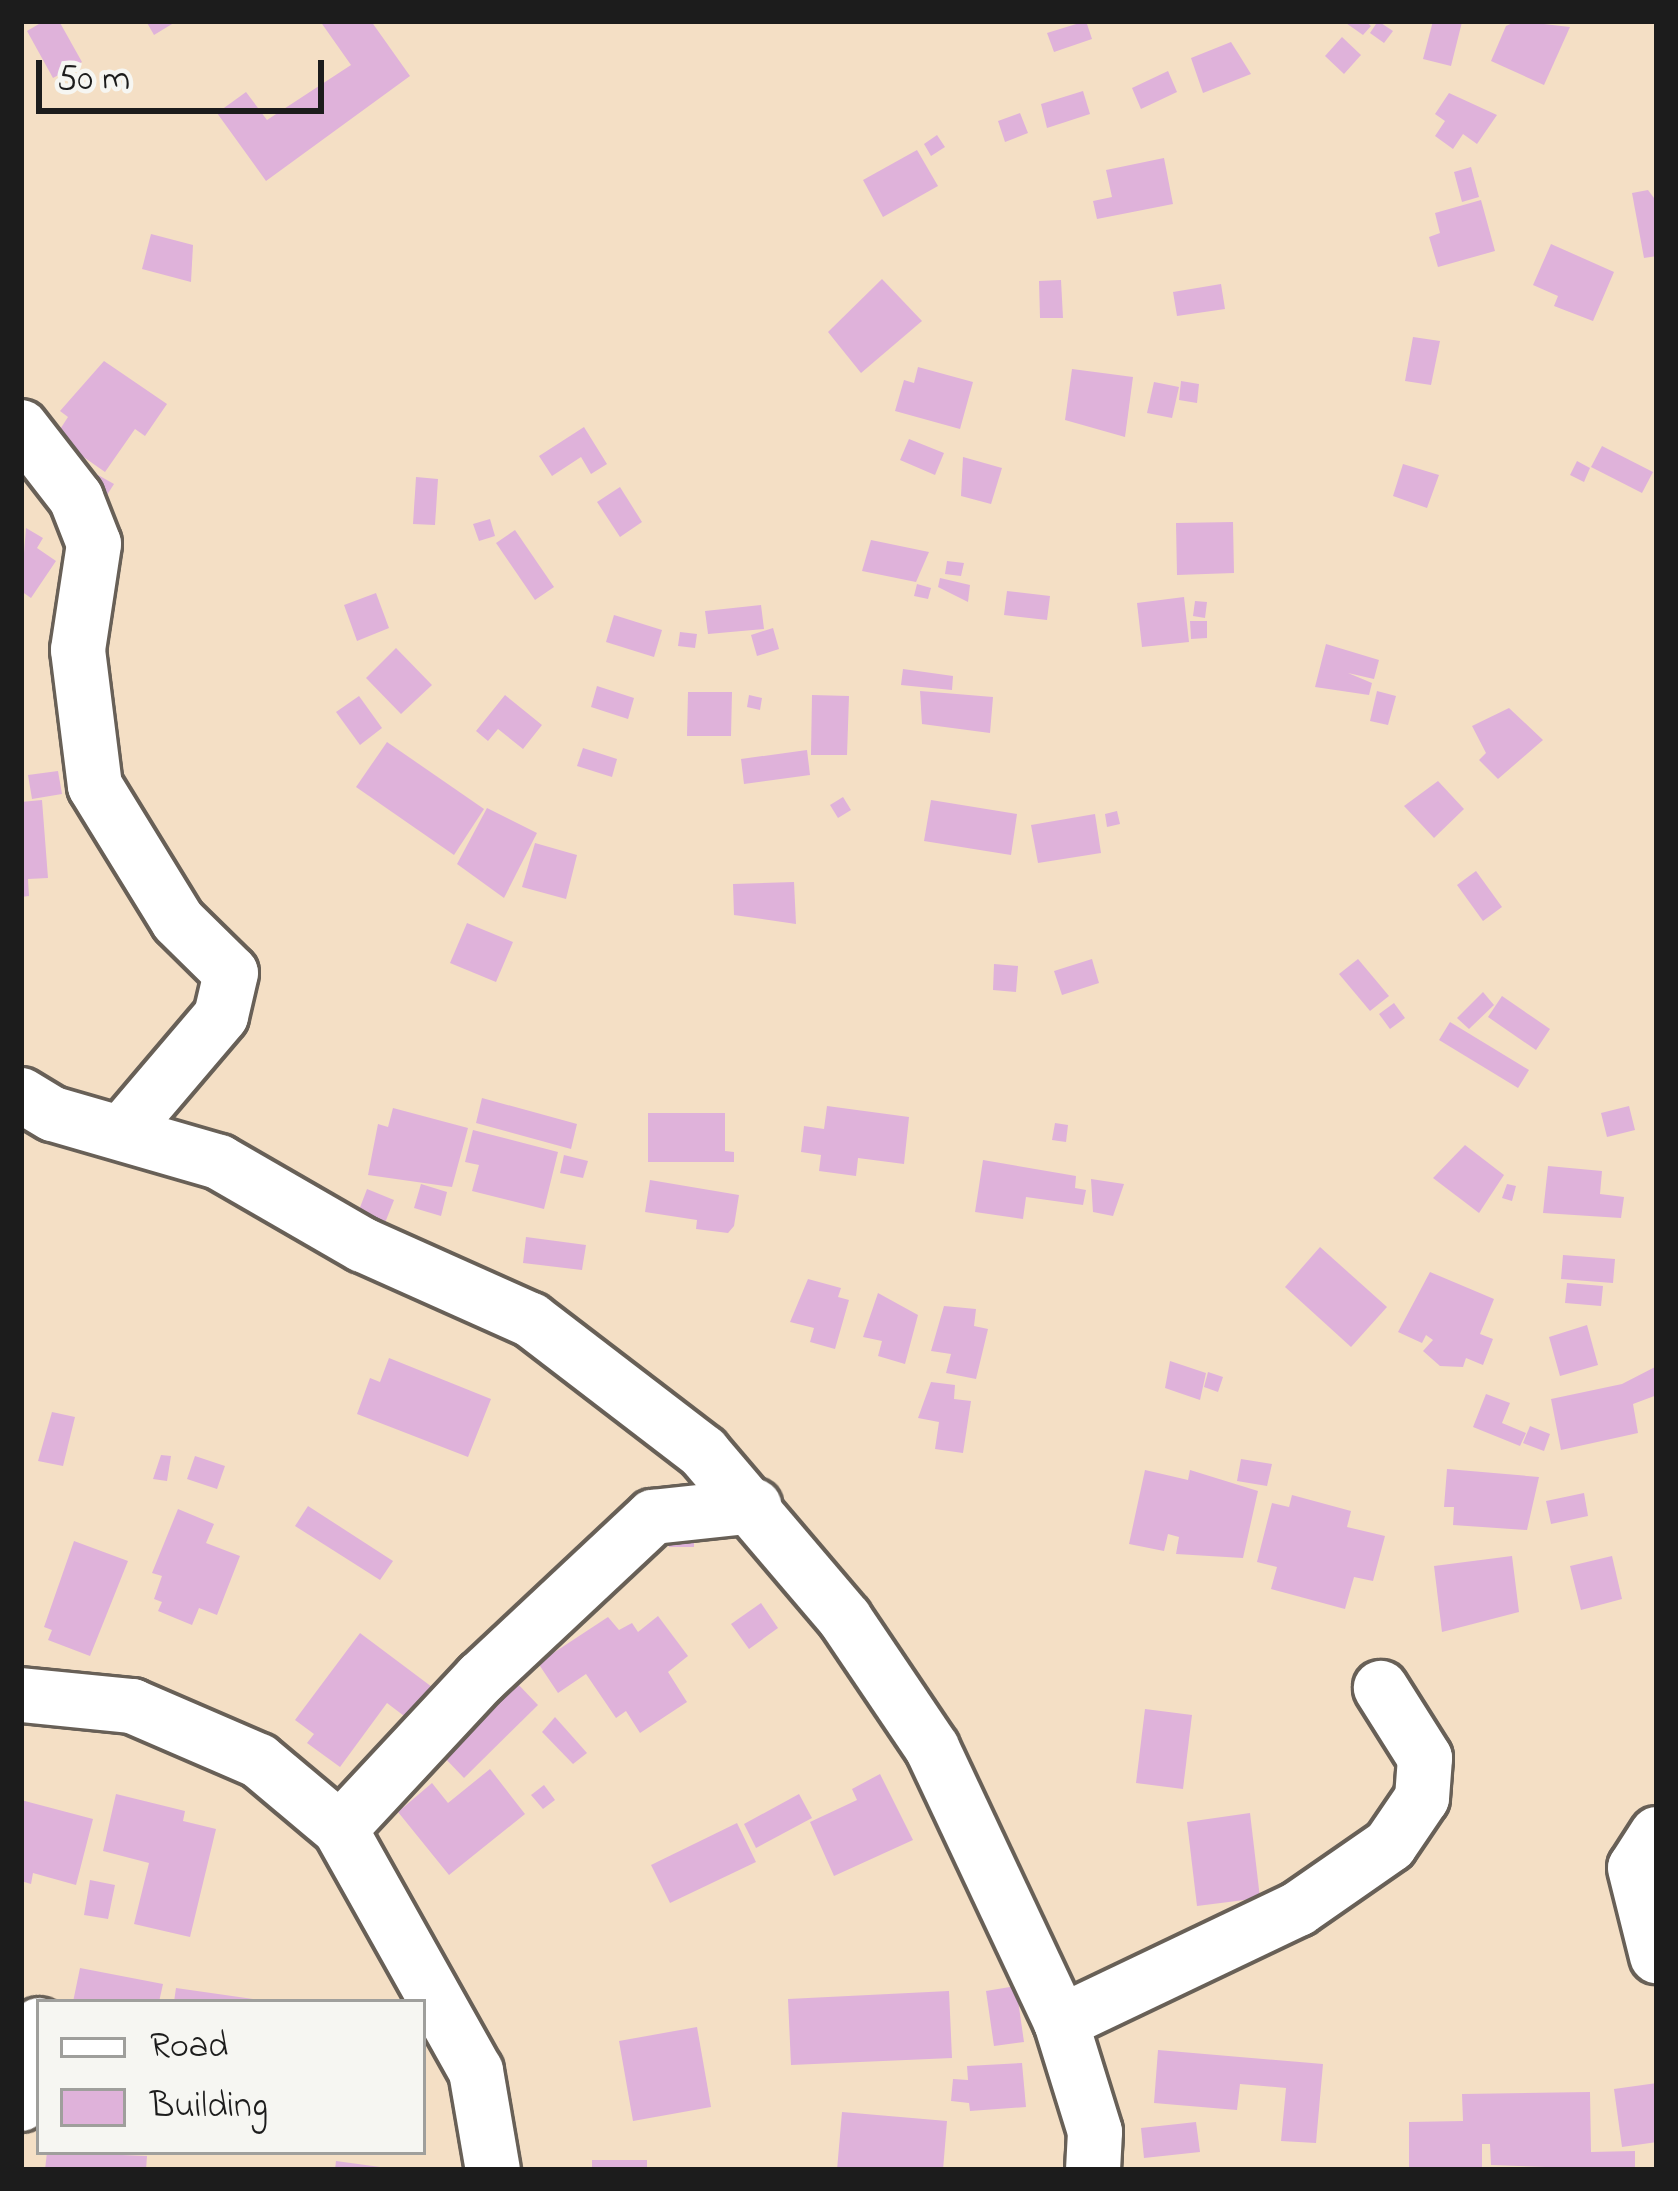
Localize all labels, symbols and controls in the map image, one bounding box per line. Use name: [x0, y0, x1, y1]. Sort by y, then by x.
scale bar: [42, 36, 330, 110]
text: 50 m: [57, 54, 130, 107]
legend: [36, 1999, 426, 2155]
text: Road: [150, 2021, 228, 2074]
text: Building: [150, 2081, 268, 2134]

